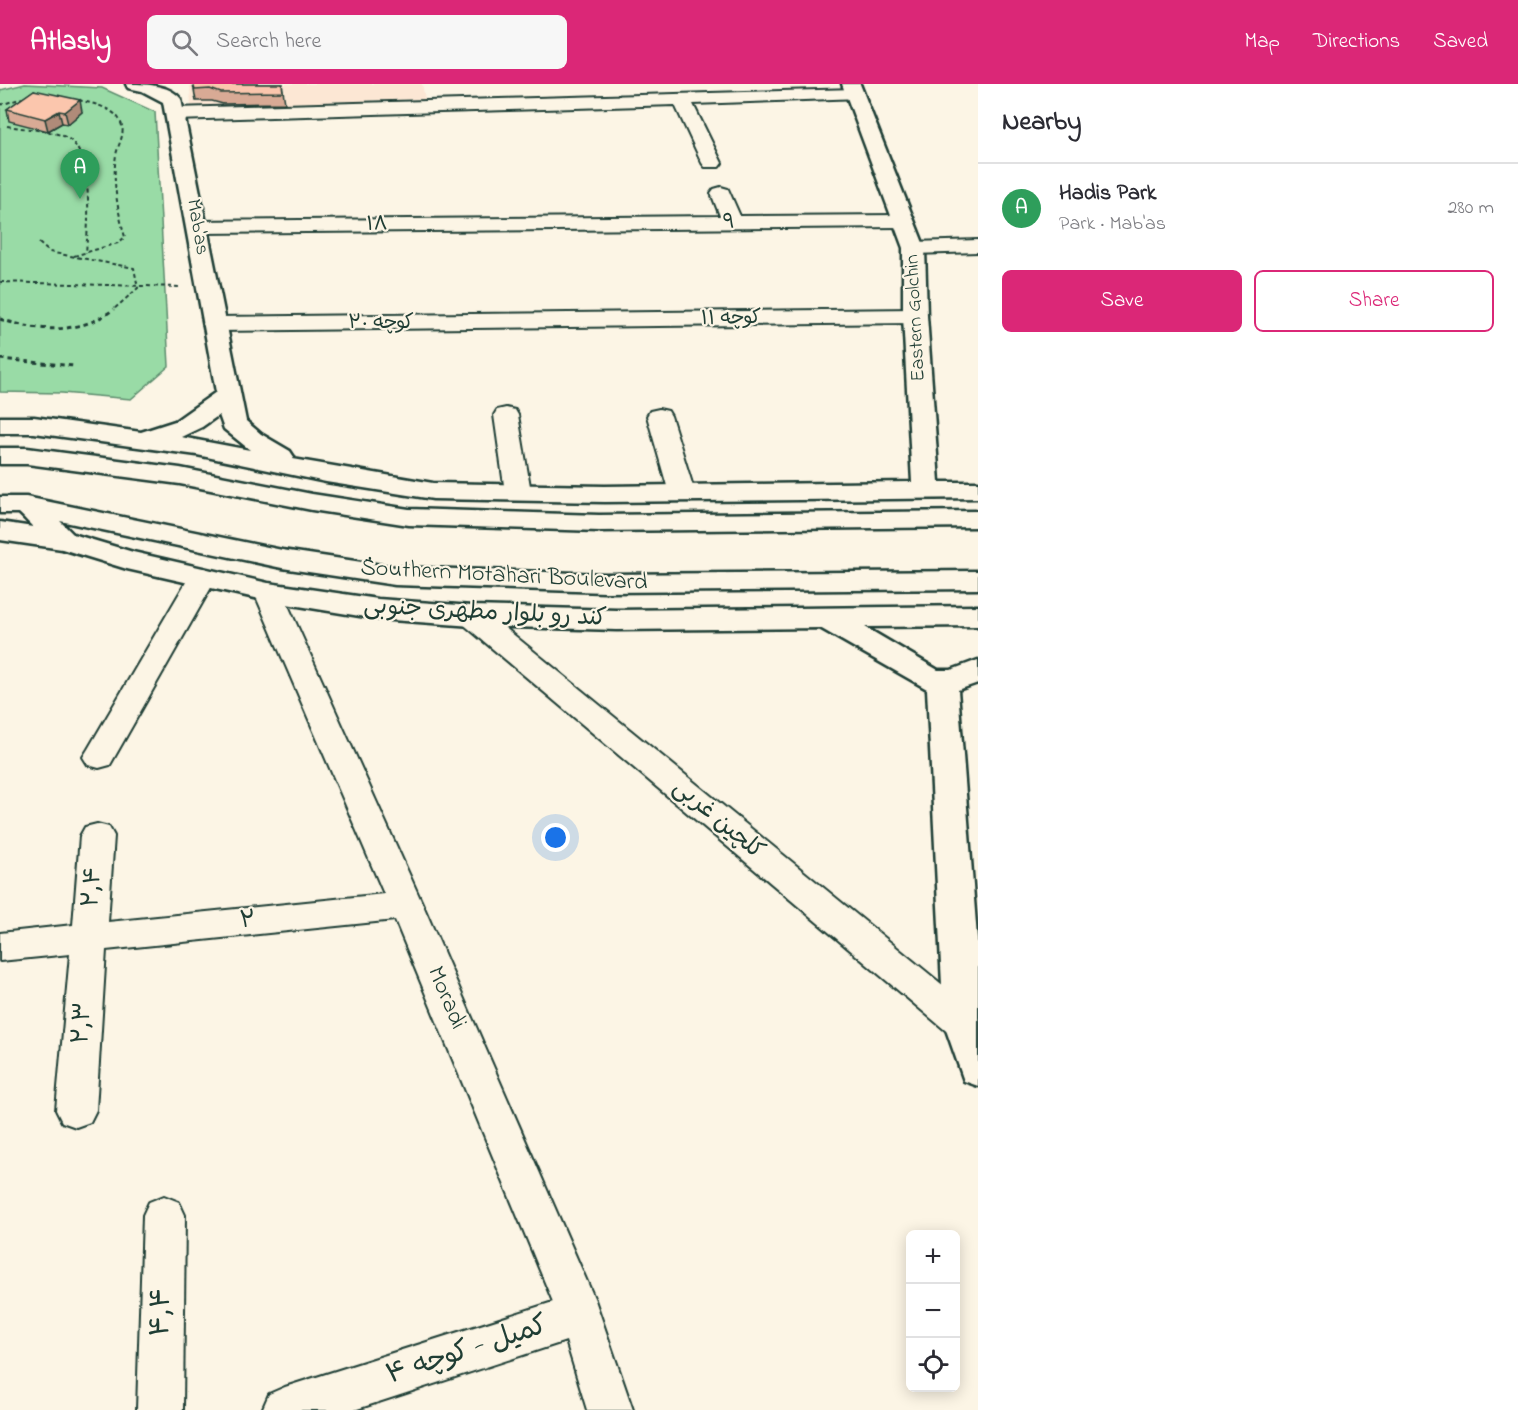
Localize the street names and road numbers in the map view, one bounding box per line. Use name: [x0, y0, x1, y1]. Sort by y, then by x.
street label: Mab'as: [178, 197, 216, 257]
street label: ۹: [722, 208, 736, 238]
street label: ۱۸: [366, 210, 388, 240]
street label: Eastern Golchin: [898, 254, 934, 382]
street label: کوچه ۱۱: [701, 304, 761, 334]
street label: کوچه ۲۰: [348, 309, 414, 338]
street label: ُSouthern Motahari Boulevard: [360, 551, 649, 601]
street label: کند رو بلوار مطهری جنوبی: [362, 589, 608, 637]
street label: کلچین غربی: [665, 771, 771, 869]
street label: ۲٫۴: [74, 866, 112, 908]
street label: ۲: [238, 903, 258, 939]
street label: Moradi: [417, 961, 475, 1035]
street label: ۲٫۳: [64, 1001, 102, 1045]
street label: ۴٫۴: [141, 1287, 183, 1337]
street label: کمیل - کوچه ۴: [381, 1306, 553, 1396]

